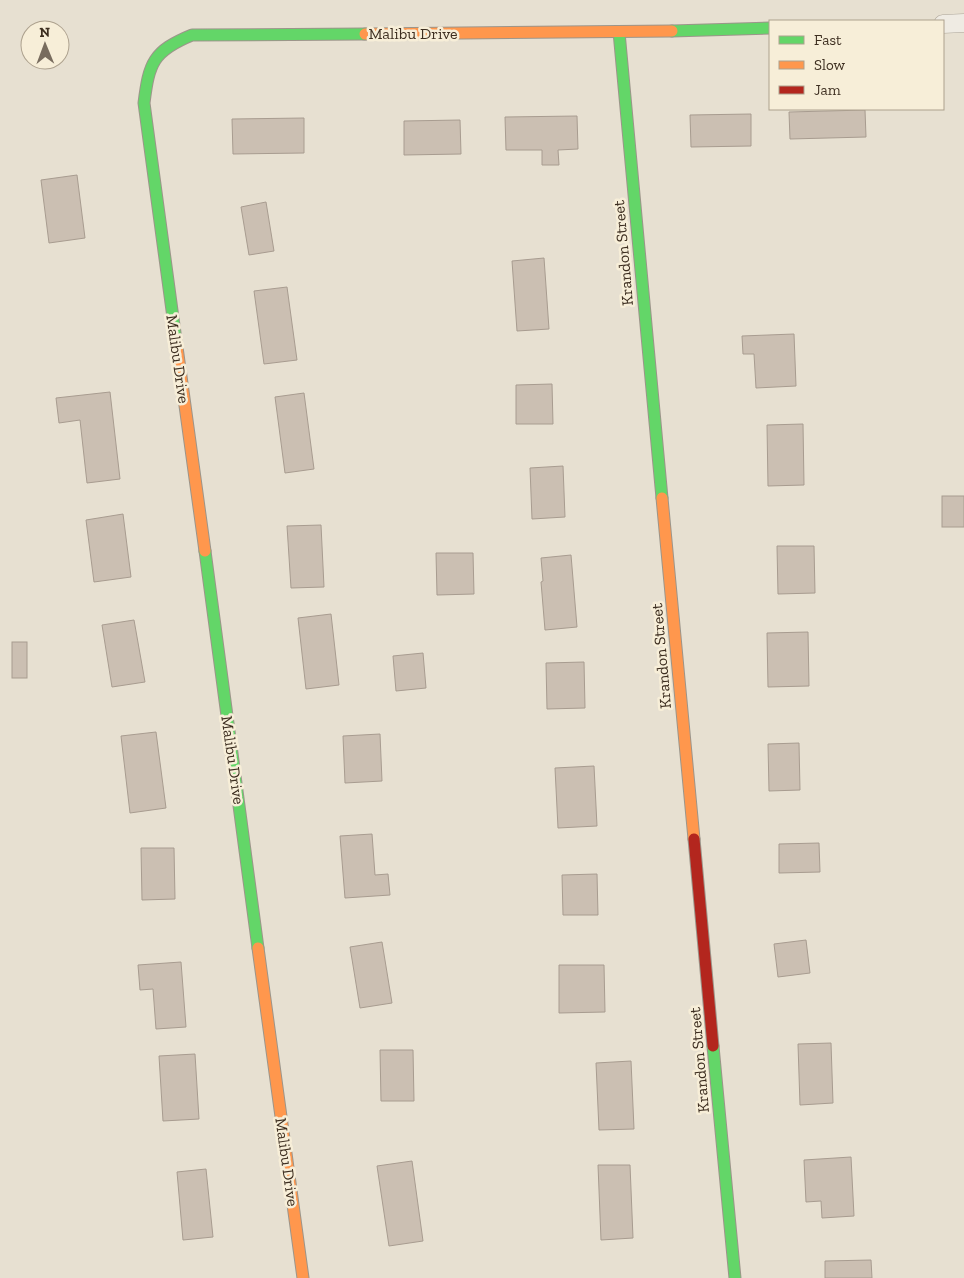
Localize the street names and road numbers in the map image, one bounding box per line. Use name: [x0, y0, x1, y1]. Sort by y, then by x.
street label: Malibu Drive: [368, 24, 458, 43]
street label: Krandon Street: [609, 199, 637, 307]
street label: Malibu Drive: [162, 313, 194, 405]
street label: Krandon Street: [647, 602, 675, 710]
street label: Malibu Drive: [217, 714, 249, 806]
street label: Krandon Street: [685, 1006, 713, 1114]
street label: Malibu Drive: [271, 1116, 303, 1208]

